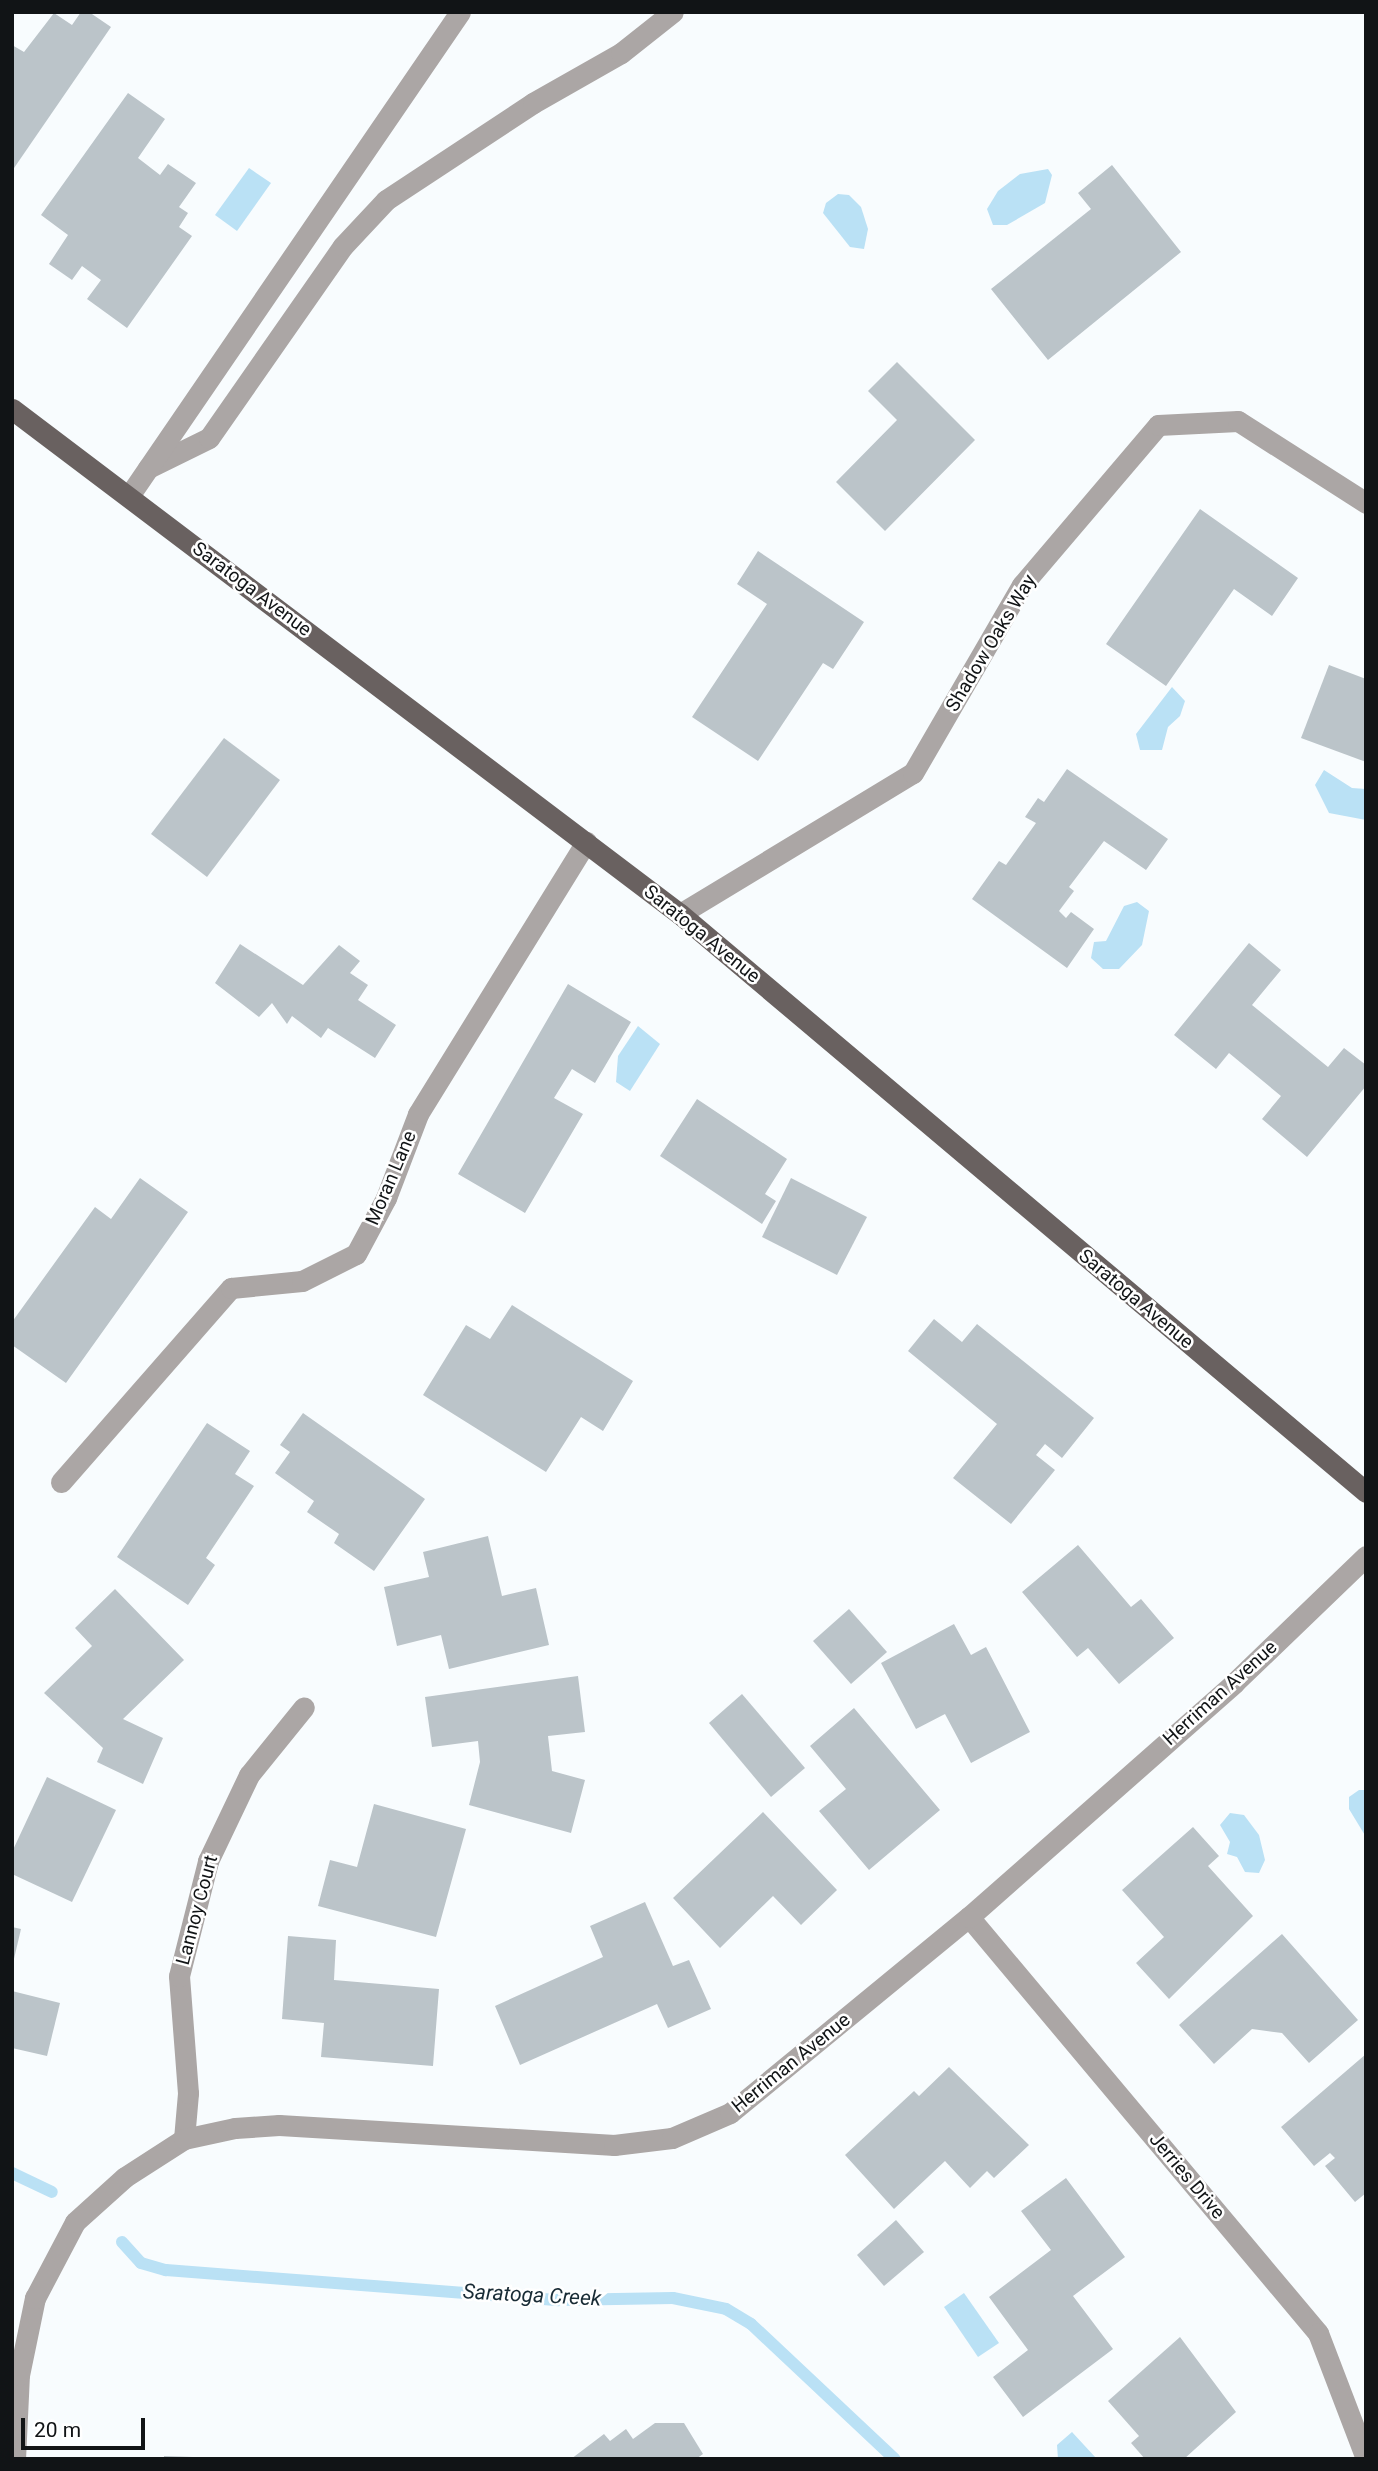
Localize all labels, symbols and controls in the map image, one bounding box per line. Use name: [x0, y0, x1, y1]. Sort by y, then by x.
street label: Saratoga Avenue: [188, 537, 316, 641]
street label: Shadow Oaks Way: [941, 570, 1041, 716]
street label: Saratoga Avenue: [639, 880, 765, 988]
street label: Moran Lane: [361, 1127, 421, 1229]
street label: Saratoga Avenue: [1074, 1244, 1198, 1354]
street label: Herriman Avenue: [1158, 1636, 1282, 1750]
street label: Lannoy Court: [171, 1853, 223, 1967]
street label: Herriman Avenue: [727, 2008, 855, 2118]
street label: Jerries Drive: [1144, 2128, 1230, 2224]
water label: Saratoga Creek: [462, 2279, 602, 2311]
scale bar: [24, 2404, 149, 2448]
text: 20 m: [34, 2418, 81, 2442]

